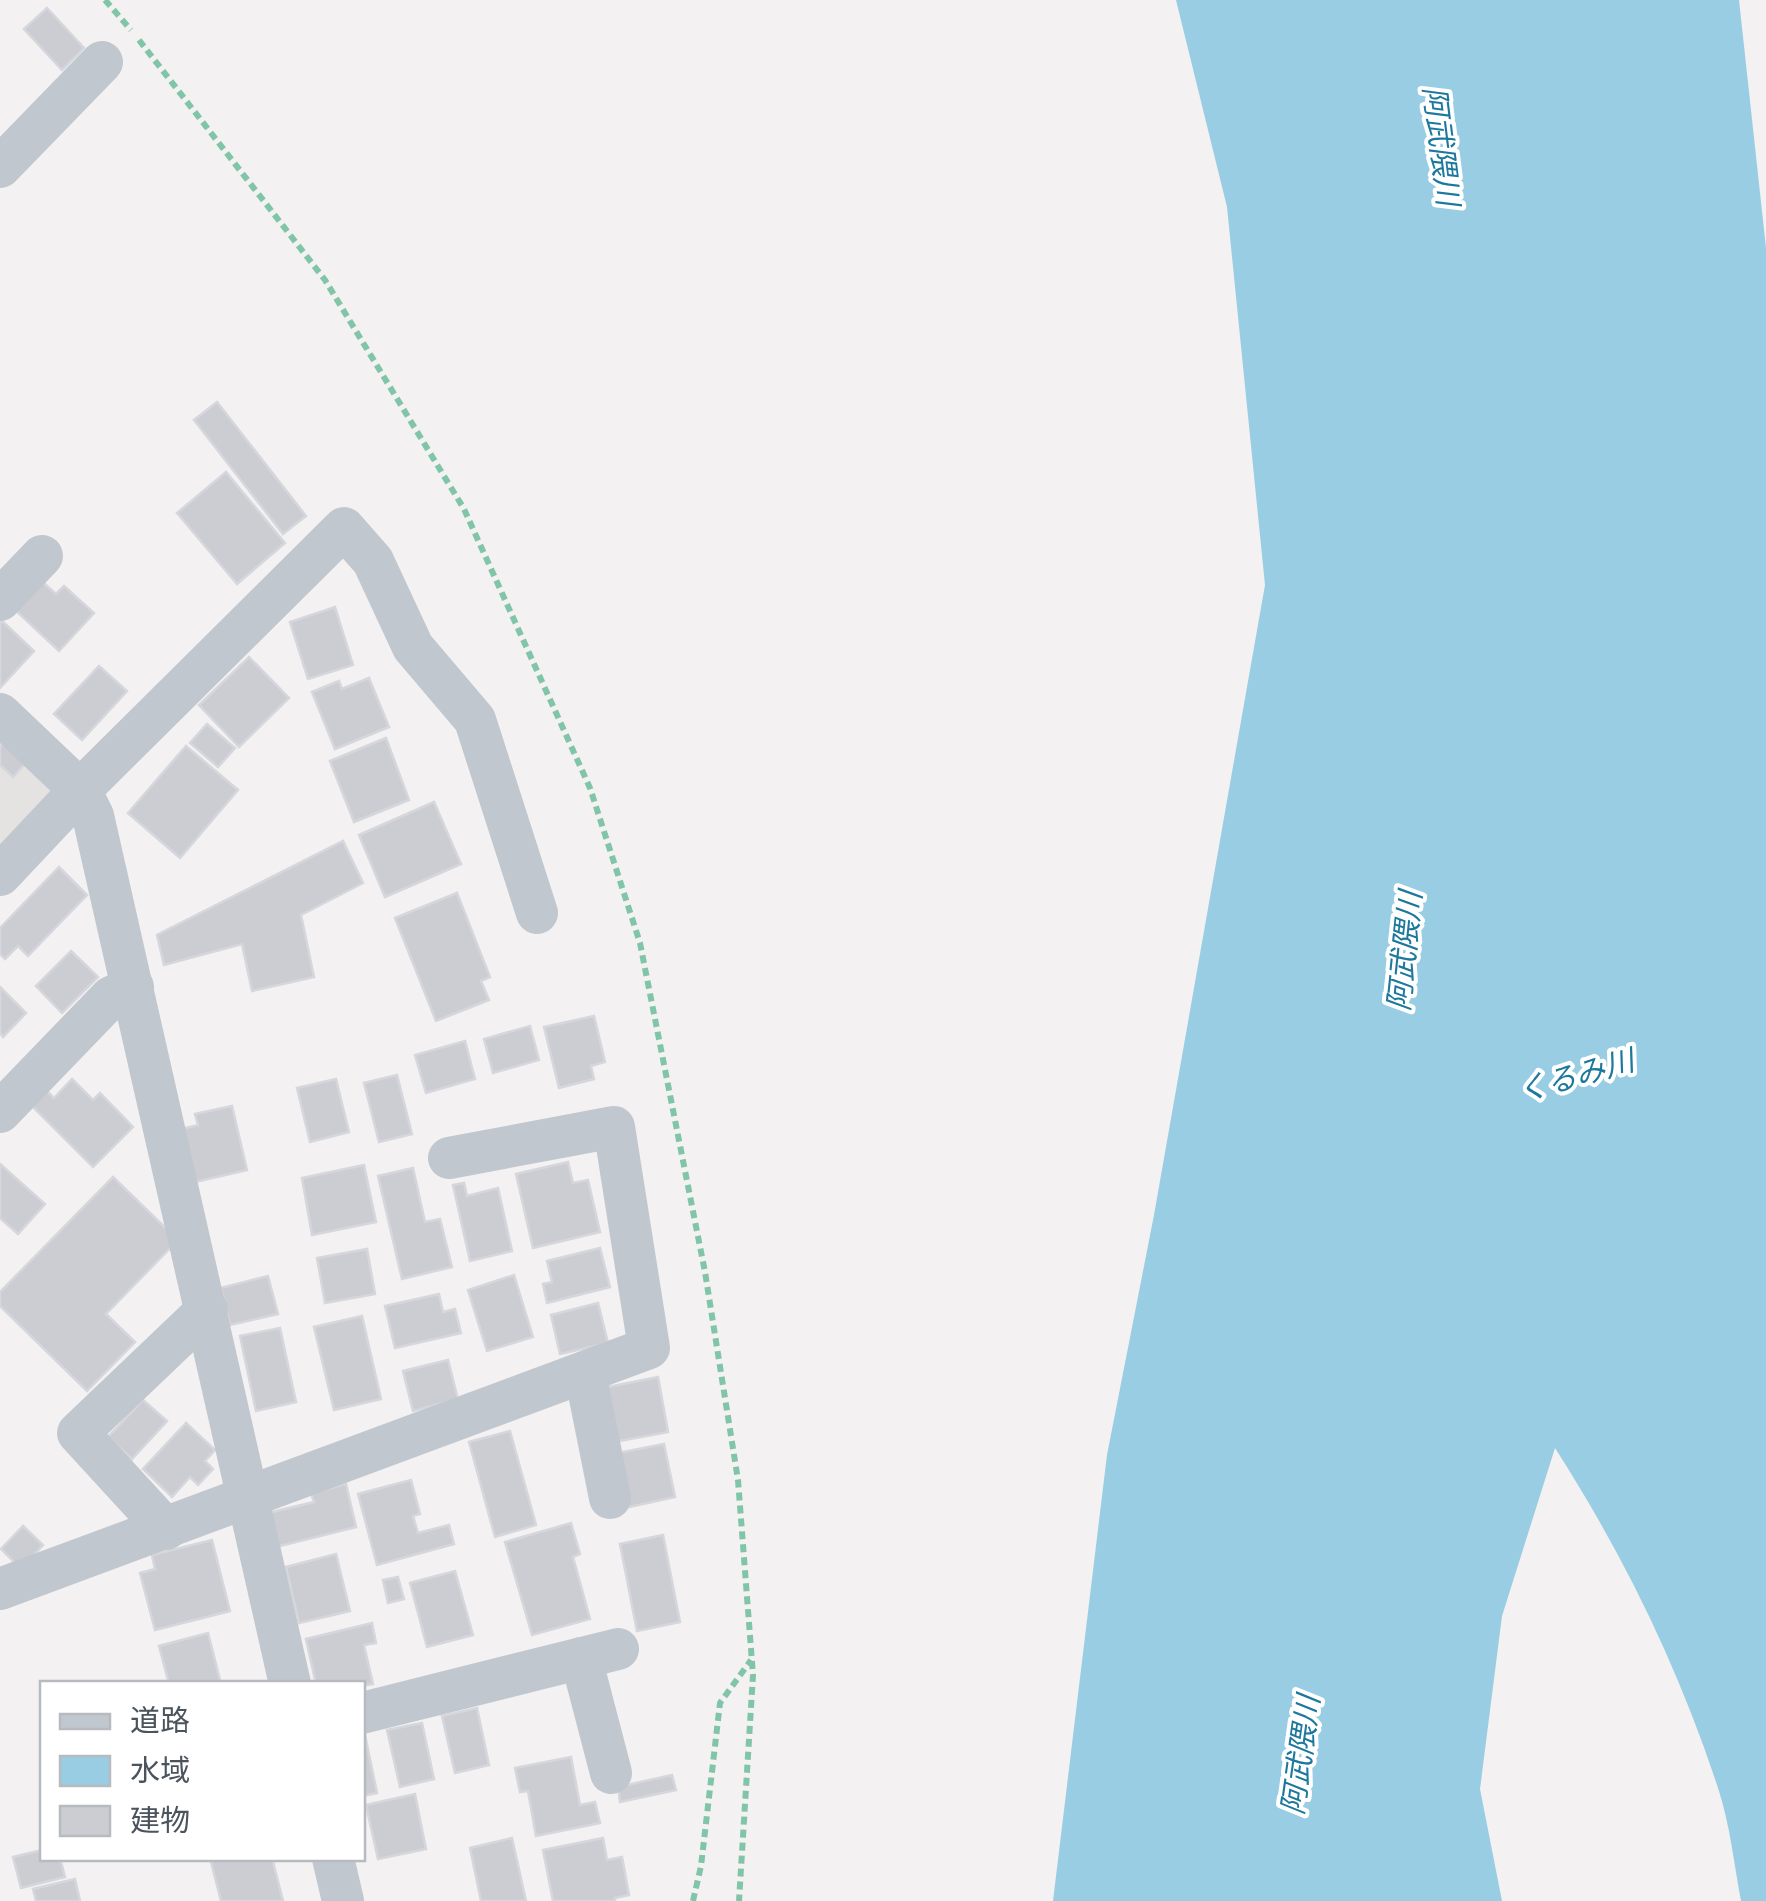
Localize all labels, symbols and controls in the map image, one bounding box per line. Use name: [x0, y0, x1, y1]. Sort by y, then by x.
water label: 阿武隈川: [1415, 84, 1471, 211]
water label: 阿武隈川: [1377, 886, 1430, 1013]
water label: くるみ川: [1513, 1038, 1642, 1111]
legend: [40, 1681, 365, 1861]
water label: 阿武隈川: [1271, 1690, 1329, 1817]
text: 道路: [130, 1699, 190, 1740]
text: 水域: [130, 1749, 190, 1790]
text: 建物: [130, 1799, 190, 1840]

